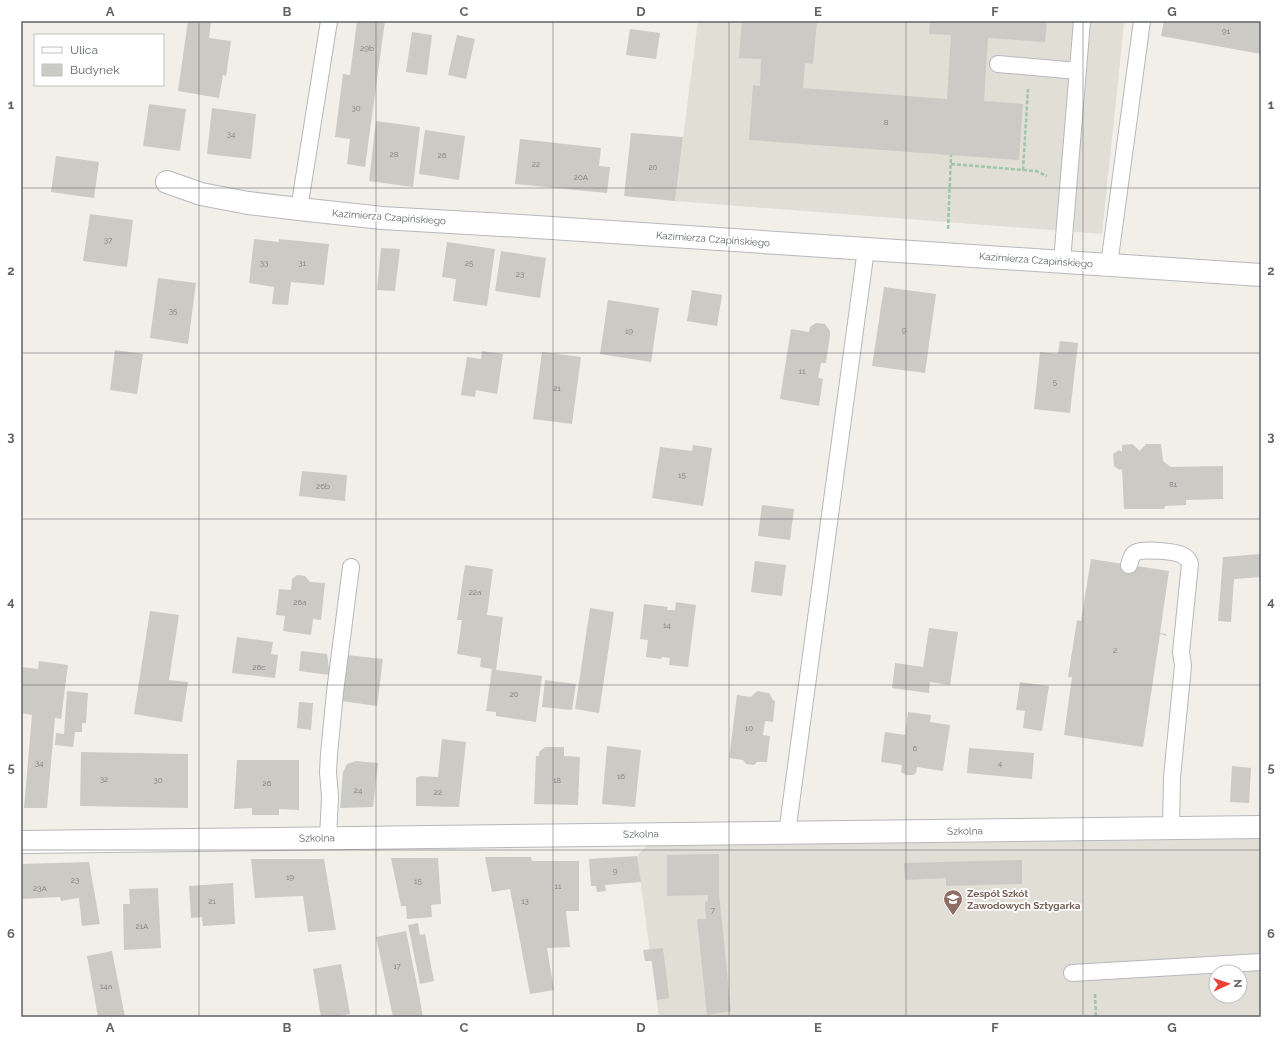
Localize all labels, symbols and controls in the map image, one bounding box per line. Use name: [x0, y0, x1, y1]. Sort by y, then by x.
text: A: [106, 4, 115, 19]
text: B: [283, 4, 292, 19]
text: C: [460, 4, 469, 19]
text: D: [636, 4, 646, 19]
text: E: [814, 4, 822, 19]
text: F: [991, 4, 999, 19]
text: G: [1167, 4, 1177, 19]
house number: 91: [1222, 26, 1231, 36]
legend: [34, 34, 164, 86]
text: Ulica: [70, 43, 98, 57]
house number: 29b: [360, 43, 374, 53]
text: Budynek: [70, 63, 120, 77]
text: 1: [8, 97, 15, 112]
text: 1: [1268, 97, 1275, 112]
house number: 30: [351, 103, 361, 113]
house number: 8: [884, 117, 889, 127]
house number: 34: [227, 129, 236, 139]
house number: 28: [390, 149, 399, 159]
house number: 26: [438, 150, 447, 160]
house number: 22: [532, 159, 540, 169]
house number: 20: [648, 162, 658, 172]
house number: 20A: [574, 172, 589, 182]
street label: Kazimierza Czapińskiego: [332, 208, 446, 226]
street label: Kazimierza Czapińskiego: [656, 230, 770, 248]
house number: 37: [104, 235, 113, 245]
street label: Kazimierza Czapińskiego: [979, 251, 1093, 269]
house number: 33: [260, 258, 268, 268]
house number: 31: [298, 258, 306, 268]
house number: 25: [465, 258, 474, 268]
text: 2: [7, 263, 15, 278]
text: 2: [1267, 263, 1275, 278]
house number: 23: [516, 269, 524, 279]
house number: 35: [169, 306, 178, 316]
house number: 9: [902, 325, 907, 335]
house number: 19: [625, 326, 633, 336]
house number: 11: [799, 366, 806, 376]
house number: 5: [1053, 377, 1058, 387]
house number: 21: [553, 383, 561, 393]
text: 3: [7, 429, 15, 444]
text: 3: [1267, 429, 1275, 444]
house number: 15: [678, 470, 687, 480]
house number: 81: [1169, 479, 1178, 489]
house number: 26b: [316, 481, 330, 491]
house number: 22a: [469, 587, 481, 597]
text: 4: [7, 594, 15, 609]
text: 4: [1267, 594, 1275, 609]
house number: 26a: [293, 597, 307, 607]
house number: 14: [663, 620, 672, 630]
house number: 2: [1113, 645, 1117, 655]
house number: 26c: [252, 662, 266, 672]
house number: 20: [509, 689, 519, 699]
house number: 10: [745, 723, 753, 733]
house number: 6: [913, 743, 918, 753]
house number: 34: [35, 758, 44, 768]
house number: 4: [998, 758, 1003, 768]
text: 5: [7, 760, 15, 775]
text: 5: [1267, 760, 1275, 775]
house number: 16: [617, 771, 625, 781]
house number: 32: [100, 774, 108, 784]
house number: 30: [153, 775, 163, 785]
house number: 18: [553, 775, 561, 785]
house number: 26: [263, 778, 272, 788]
house number: 24: [354, 785, 363, 795]
house number: 22: [434, 787, 442, 797]
street label: Szkolna: [947, 825, 983, 837]
street label: Szkolna: [623, 828, 659, 840]
street label: Szkolna: [299, 832, 335, 844]
house number: 9: [613, 866, 618, 876]
house number: 19: [286, 872, 294, 882]
house number: 23: [71, 875, 79, 885]
house number: 15: [414, 876, 423, 886]
house number: 11: [555, 881, 562, 891]
house number: 23A: [33, 883, 48, 893]
school or university icon: Zespół Szkół Zawodowych Sztygarka: [942, 888, 964, 916]
place label: Zespół Szkół Zawodowych Sztygarka: [967, 888, 1081, 911]
house number: 21: [208, 896, 216, 906]
house number: 13: [521, 896, 529, 906]
house number: 7: [711, 905, 716, 915]
house number: 21A: [136, 921, 149, 931]
text: 6: [7, 926, 15, 941]
text: 6: [1267, 926, 1275, 941]
house number: 17: [393, 961, 402, 971]
north arrow: [1208, 964, 1248, 1004]
text: N: [1231, 979, 1244, 988]
house number: 14a: [100, 981, 112, 991]
text: A: [106, 1020, 115, 1035]
text: B: [283, 1020, 292, 1035]
text: C: [460, 1020, 469, 1035]
text: D: [636, 1020, 646, 1035]
text: E: [814, 1020, 822, 1035]
text: F: [991, 1020, 999, 1035]
text: G: [1167, 1020, 1177, 1035]

